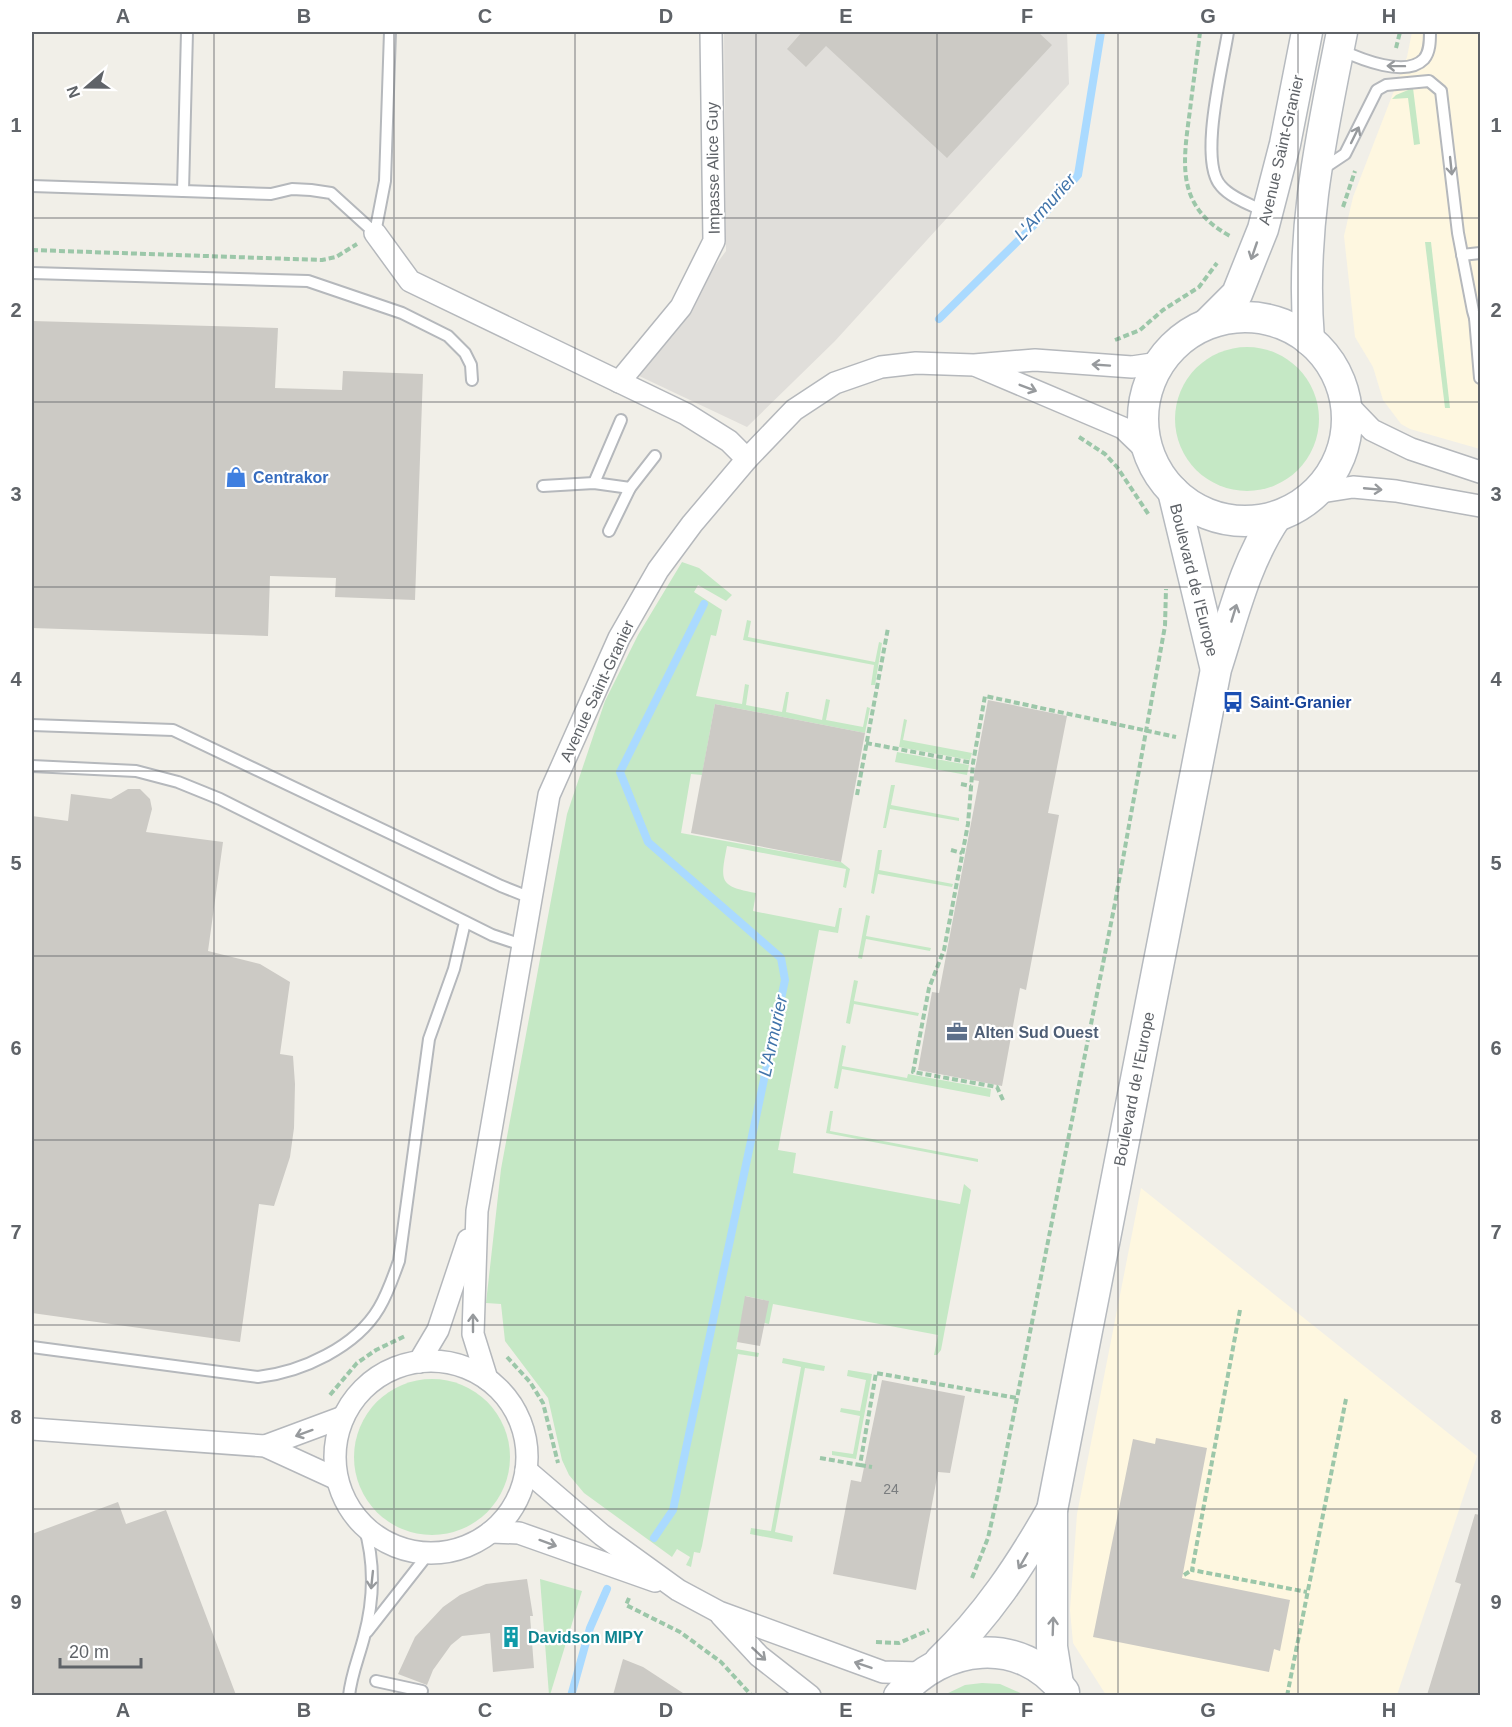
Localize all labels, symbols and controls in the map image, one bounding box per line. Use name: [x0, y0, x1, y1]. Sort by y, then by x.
text: A: [116, 5, 130, 27]
text: B: [297, 5, 311, 27]
text: C: [478, 5, 492, 27]
text: D: [659, 5, 673, 27]
text: E: [839, 5, 853, 27]
text: F: [1021, 5, 1033, 27]
text: G: [1200, 5, 1216, 27]
text: H: [1382, 5, 1396, 27]
north arrow: [57, 57, 117, 117]
one-way arrow: [1387, 60, 1407, 72]
street label: Avenue Saint-Granier: [1255, 73, 1307, 227]
text: N: [63, 84, 83, 100]
street label: Impasse Alice Guy: [703, 102, 723, 234]
text: 1: [10, 114, 22, 136]
text: 1: [1490, 114, 1502, 136]
one-way arrow: [1349, 126, 1361, 144]
one-way arrow: [1446, 156, 1457, 176]
water label: L'Armurier: [1010, 169, 1081, 244]
one-way arrow: [1247, 241, 1258, 260]
text: 2: [10, 299, 22, 321]
text: 2: [1490, 299, 1502, 321]
one-way arrow: [1091, 359, 1111, 370]
one-way arrow: [1018, 383, 1037, 394]
shop icon: Centrakor: [224, 465, 248, 489]
place label: Centrakor: [253, 469, 329, 486]
text: 3: [10, 483, 22, 505]
text: 3: [1490, 483, 1502, 505]
one-way arrow: [1362, 484, 1382, 495]
street label: Boulevard de l'Europe: [1167, 502, 1221, 658]
one-way arrow: [1229, 604, 1240, 623]
street label: Avenue Saint-Granier: [557, 617, 637, 764]
text: 4: [10, 668, 22, 690]
text: 4: [1490, 668, 1502, 690]
bus stop icon: Saint-Granier: [1221, 690, 1245, 714]
place label: Saint-Granier: [1250, 694, 1351, 711]
text: 5: [10, 852, 22, 874]
text: 5: [1490, 852, 1502, 874]
water label: L'Armurier: [755, 993, 792, 1078]
street label: Boulevard de l'Europe: [1111, 1010, 1157, 1168]
office icon: Alten Sud Ouest: [945, 1020, 969, 1044]
place label: Alten Sud Ouest: [974, 1024, 1099, 1041]
text: 6: [10, 1037, 22, 1059]
text: 6: [1490, 1037, 1502, 1059]
text: 7: [10, 1221, 22, 1243]
text: 7: [1490, 1221, 1502, 1243]
one-way arrow: [467, 1313, 479, 1333]
text: 8: [10, 1406, 22, 1428]
text: 8: [1490, 1406, 1502, 1428]
one-way arrow: [296, 1428, 314, 1439]
house number: 24: [883, 1481, 899, 1497]
one-way arrow: [538, 1539, 557, 1550]
one-way arrow: [1016, 1552, 1028, 1569]
one-way arrow: [366, 1570, 377, 1590]
text: 9: [10, 1591, 22, 1613]
text: 9: [1490, 1591, 1502, 1613]
one-way arrow: [1047, 1617, 1058, 1637]
building icon: Davidson MIPY: [499, 1625, 523, 1649]
place label: Davidson MIPY: [528, 1629, 644, 1646]
scale bar: [60, 1631, 141, 1669]
text: 20 m: [69, 1642, 109, 1662]
one-way arrow: [751, 1647, 766, 1661]
one-way arrow: [854, 1659, 873, 1670]
text: A: [116, 1699, 130, 1721]
text: B: [297, 1699, 311, 1721]
text: C: [478, 1699, 492, 1721]
text: D: [659, 1699, 673, 1721]
text: E: [839, 1699, 853, 1721]
text: F: [1021, 1699, 1033, 1721]
text: G: [1200, 1699, 1216, 1721]
text: H: [1382, 1699, 1396, 1721]

